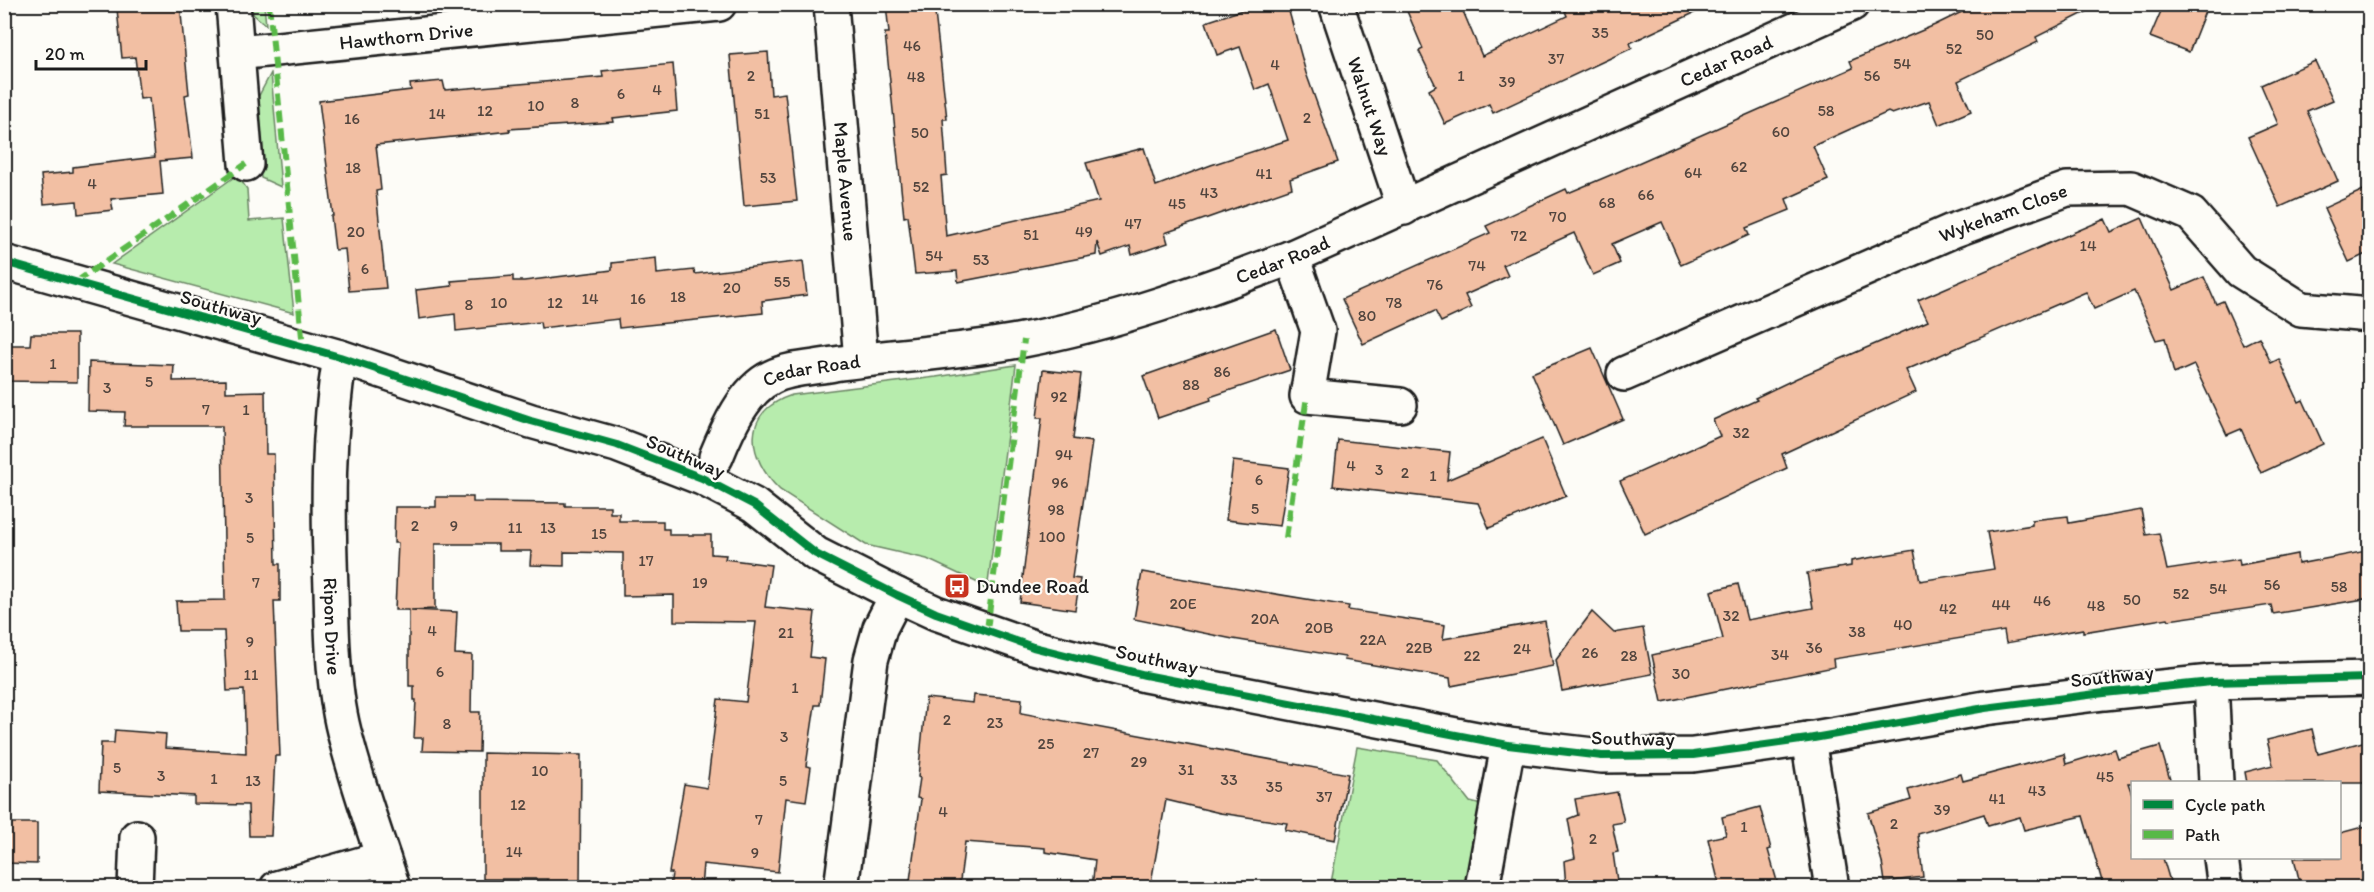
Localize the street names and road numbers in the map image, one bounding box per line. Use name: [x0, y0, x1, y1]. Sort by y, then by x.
street label: Hawthorn Drive: [338, 17, 474, 55]
street label: Cedar Road: [1676, 30, 1776, 92]
street label: Walnut Way: [1342, 54, 1398, 160]
street label: Maple Avenue: [829, 121, 863, 242]
street label: Wykeham Close: [1935, 178, 2070, 247]
street label: Cedar Road: [1232, 230, 1333, 289]
street label: Southway: [178, 284, 265, 330]
street label: Cedar Road: [758, 349, 862, 392]
street label: Southway: [643, 429, 730, 484]
street label: Ripon Drive: [319, 577, 347, 676]
street label: Southway: [1114, 639, 1201, 680]
street label: Southway: [2069, 660, 2155, 692]
street label: Southway: [1591, 725, 1676, 751]

